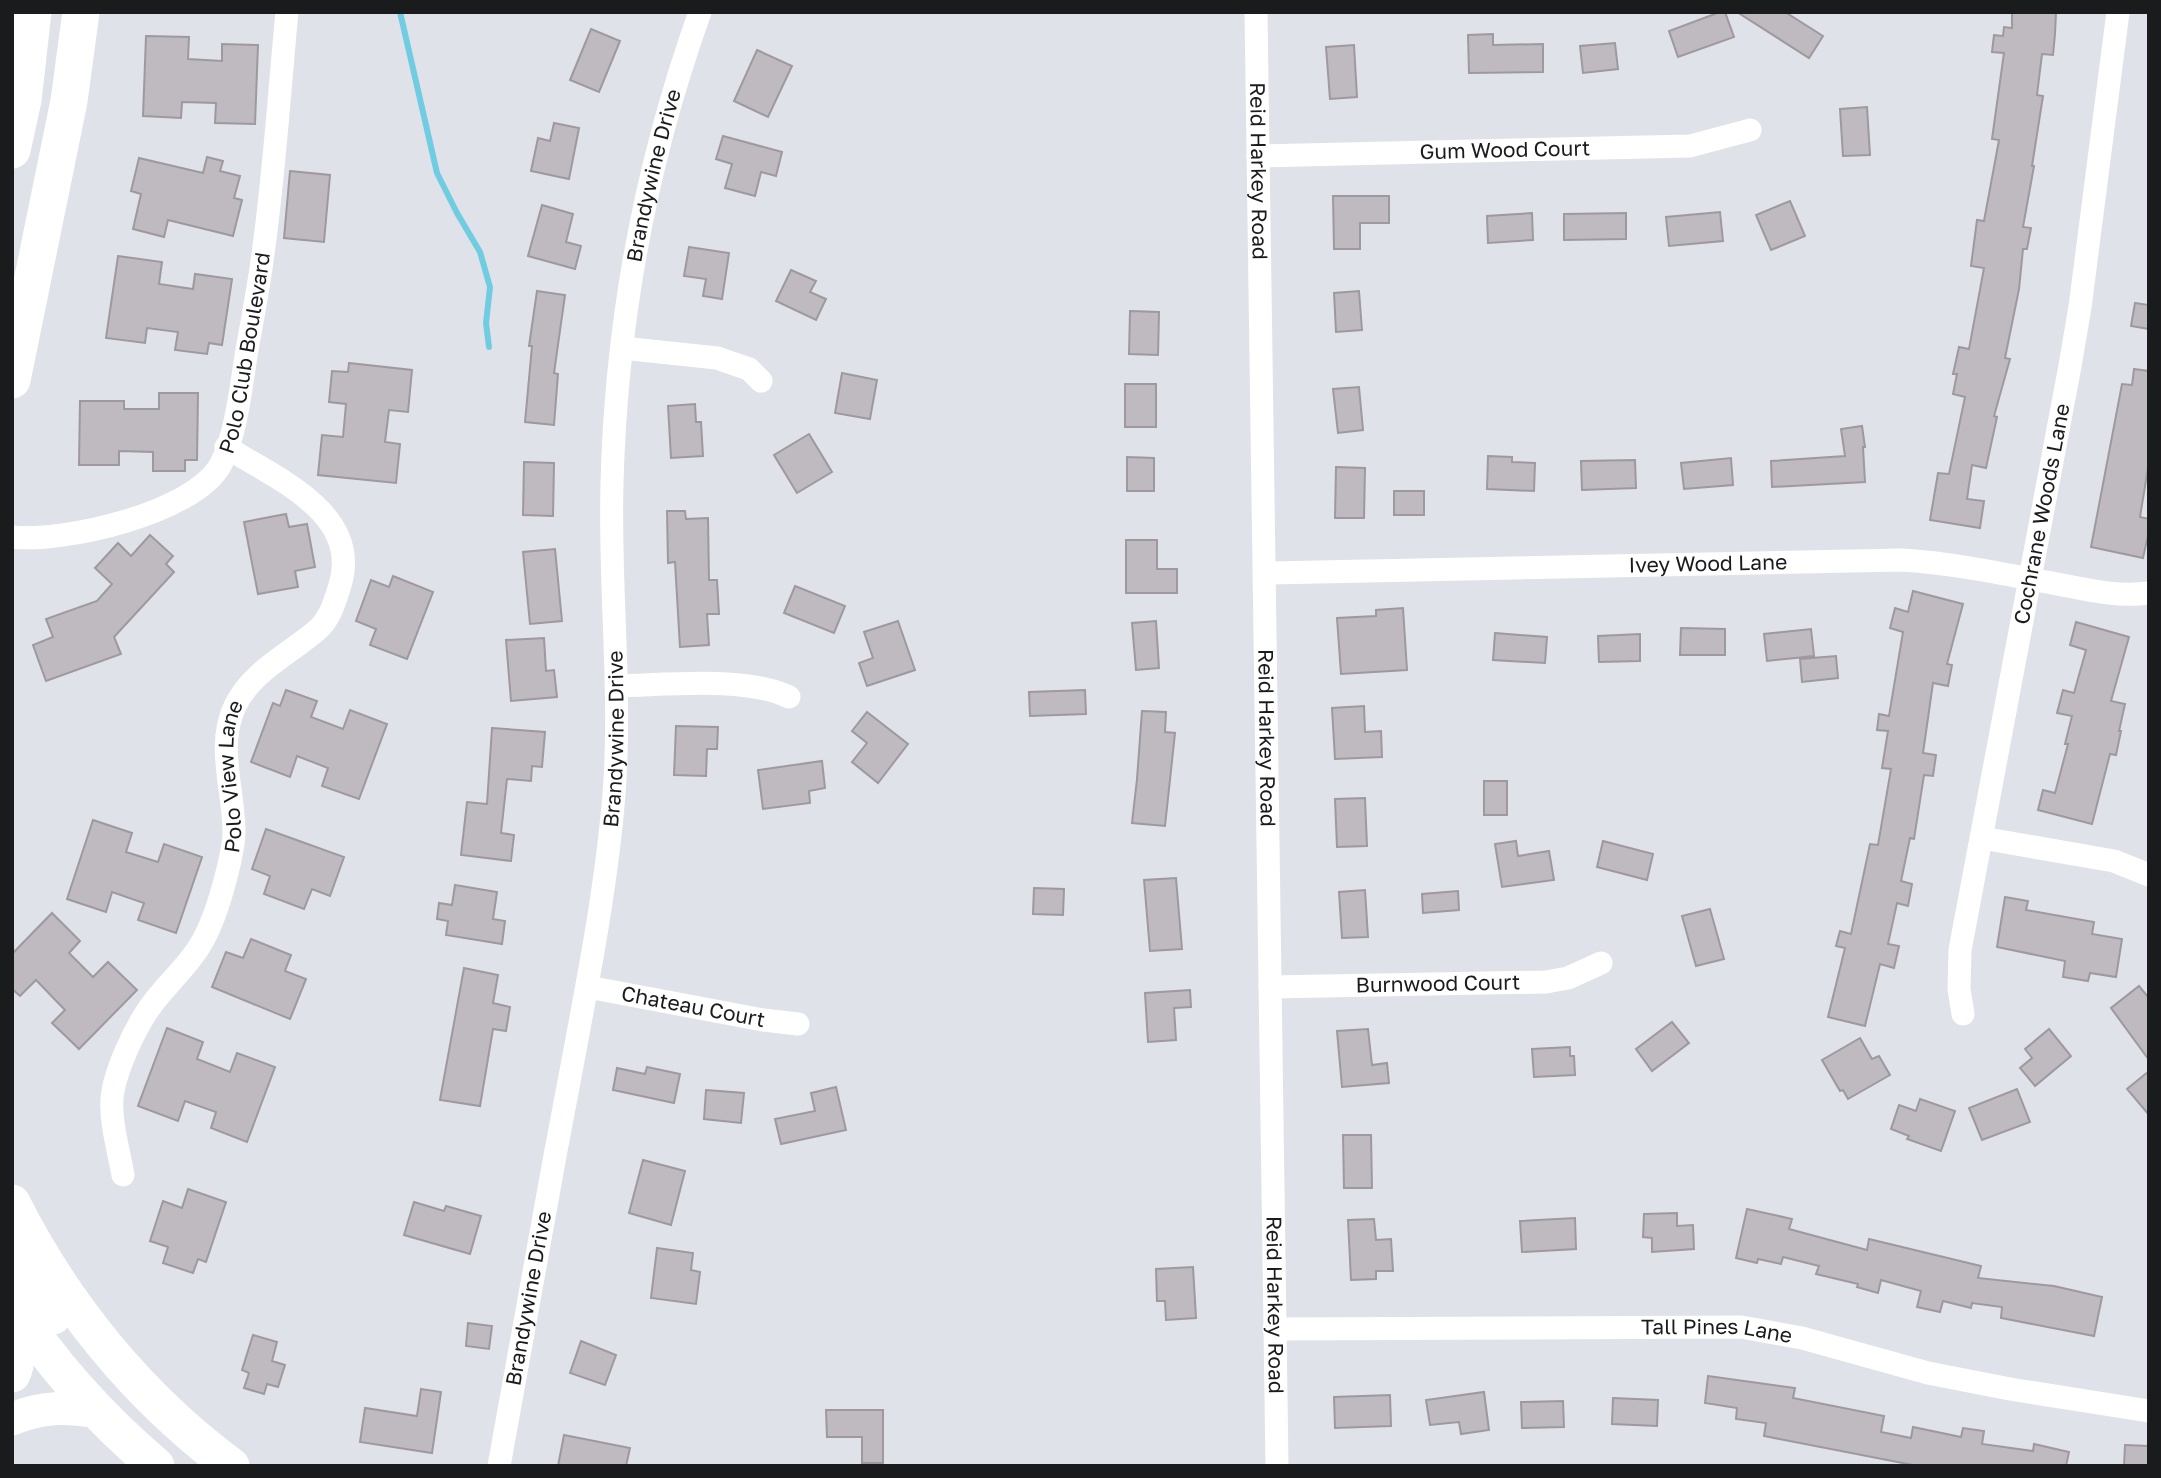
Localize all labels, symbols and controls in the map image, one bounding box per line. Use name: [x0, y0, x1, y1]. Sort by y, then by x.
street label: Reid Harkey Road: [1245, 82, 1274, 260]
street label: Brandywine Drive: [620, 86, 686, 264]
street label: Gum Wood Court: [1419, 134, 1591, 164]
street label: Polo Club Boulevard: [213, 251, 275, 457]
street label: Cochrane Woods Lane: [2008, 401, 2075, 627]
street label: Ivey Wood Lane: [1628, 548, 1787, 578]
street label: Reid Harkey Road: [1253, 649, 1282, 827]
street label: Brandywine Drive: [597, 650, 629, 829]
street label: Polo View Lane: [212, 695, 248, 855]
street label: Burnwood Court: [1355, 968, 1520, 997]
street label: Chateau Court: [619, 980, 767, 1032]
street label: Brandywine Drive: [499, 1209, 556, 1388]
street label: Reid Harkey Road: [1261, 1216, 1290, 1394]
street label: Tall Pines Lane: [1641, 1313, 1795, 1348]

